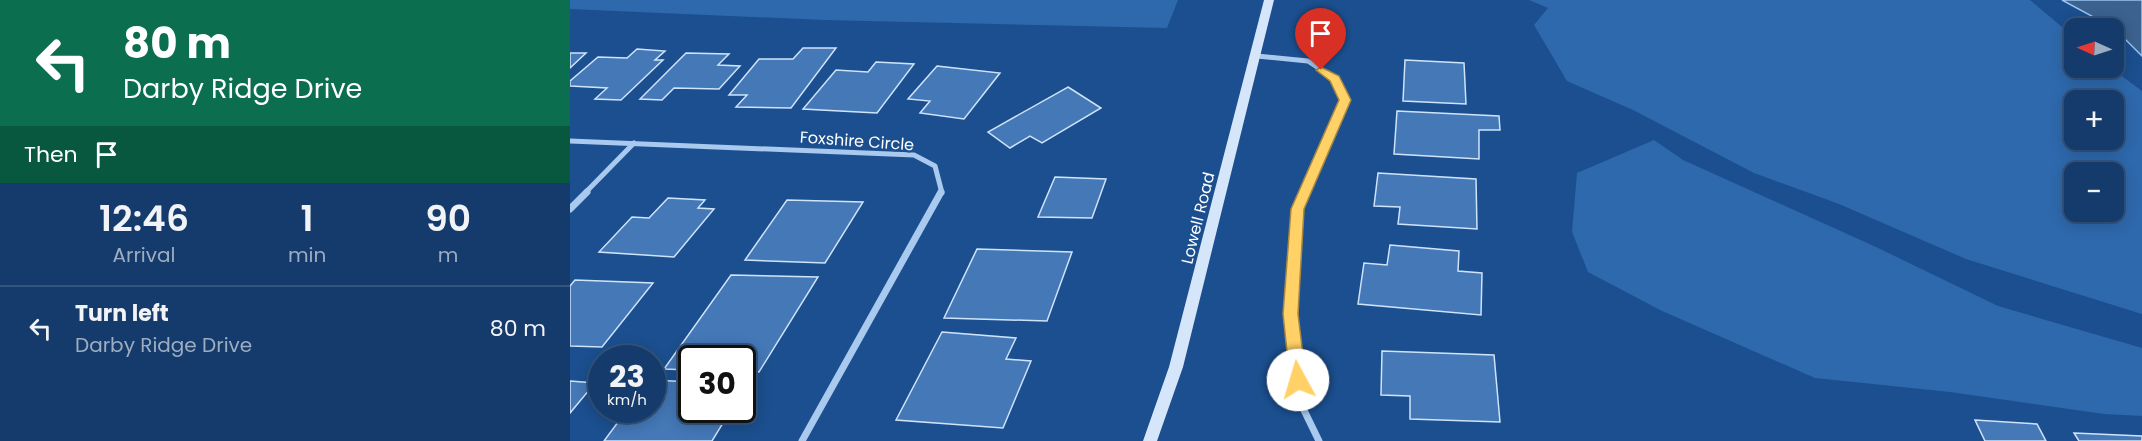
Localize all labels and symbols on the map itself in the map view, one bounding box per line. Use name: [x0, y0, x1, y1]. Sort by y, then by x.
pin: [1295, 8, 1346, 70]
north arrow: [2064, 18, 2124, 78]
street label: Foxshire Circle: [799, 126, 915, 156]
street label: Lowell Road: [1175, 170, 1221, 266]
speed limit sign: 30: [678, 345, 756, 423]
position arrow: [1266, 348, 1330, 412]

